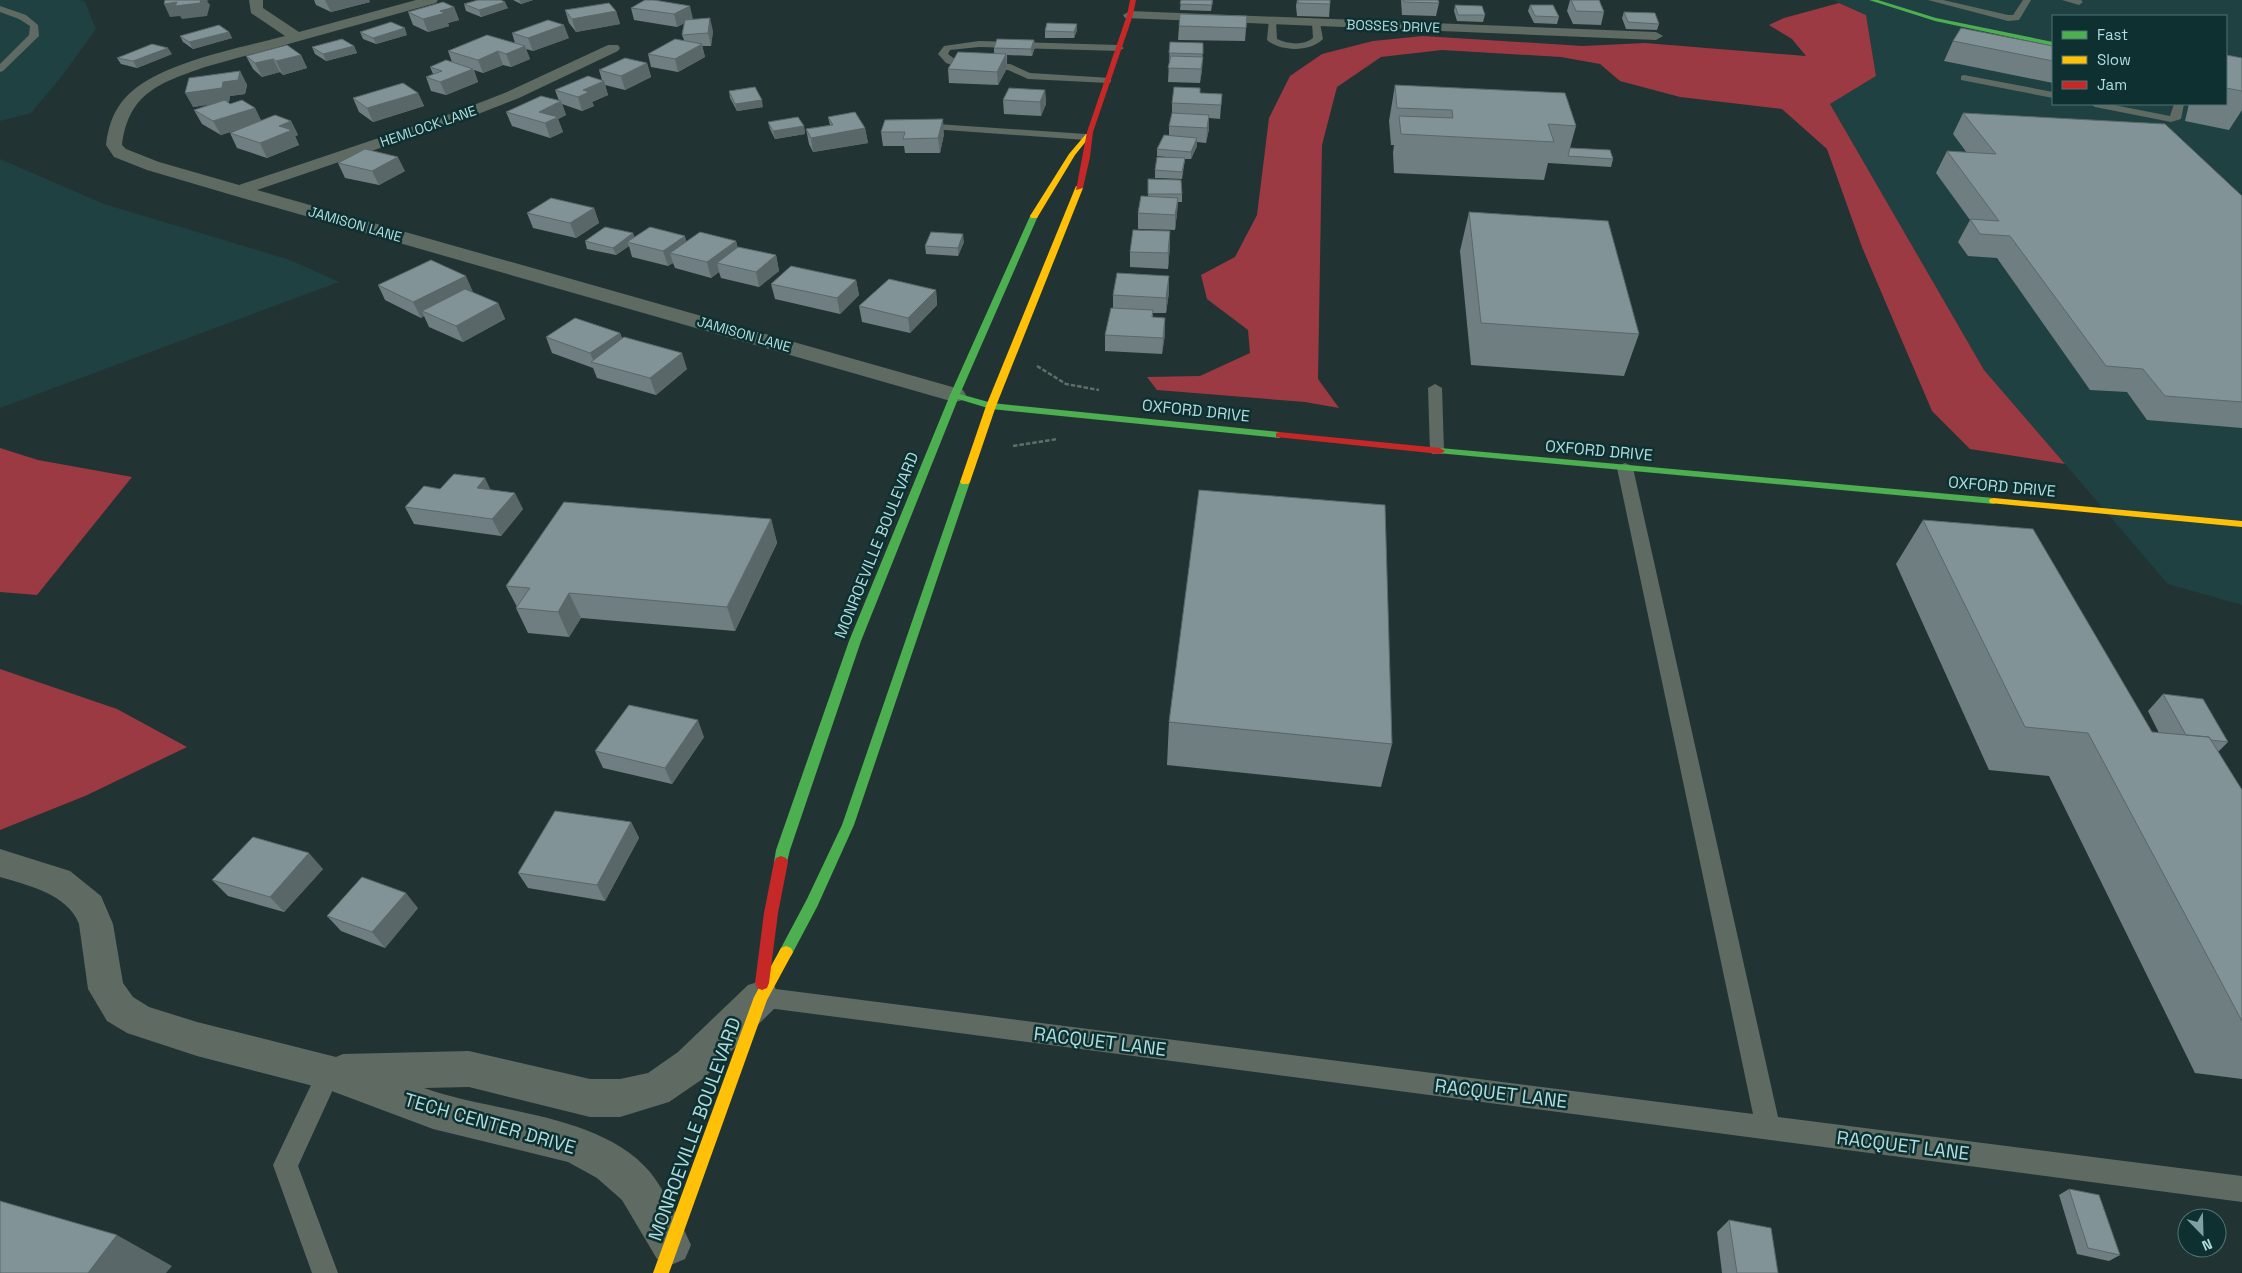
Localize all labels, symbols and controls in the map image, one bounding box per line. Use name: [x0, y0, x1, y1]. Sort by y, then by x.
street label: BOSSES DRIVE: [1346, 15, 1440, 37]
legend: [2052, 15, 2227, 105]
text: Fast: [2097, 25, 2128, 44]
text: Slow: [2097, 50, 2131, 69]
text: Jam: [2097, 75, 2127, 94]
street label: HEMLOCK LANE: [377, 101, 479, 151]
street label: JAMISON LANE: [306, 202, 404, 246]
street label: JAMISON LANE: [695, 312, 793, 356]
street label: OXFORD DRIVE: [1141, 394, 1251, 427]
street label: OXFORD DRIVE: [1544, 435, 1654, 466]
street label: MONROEVILLE BOULEVARD: [829, 449, 923, 641]
street label: OXFORD DRIVE: [1947, 471, 2057, 502]
street label: MONROEVILLE BOULEVARD: [642, 1014, 747, 1244]
street label: RACQUET LANE: [1032, 1021, 1168, 1062]
street label: RACQUET LANE: [1433, 1073, 1569, 1114]
street label: TECH CENTER DRIVE: [401, 1087, 579, 1160]
street label: RACQUET LANE: [1835, 1125, 1971, 1166]
north arrow: [2177, 1208, 2227, 1258]
text: N: [2199, 1235, 2215, 1255]

